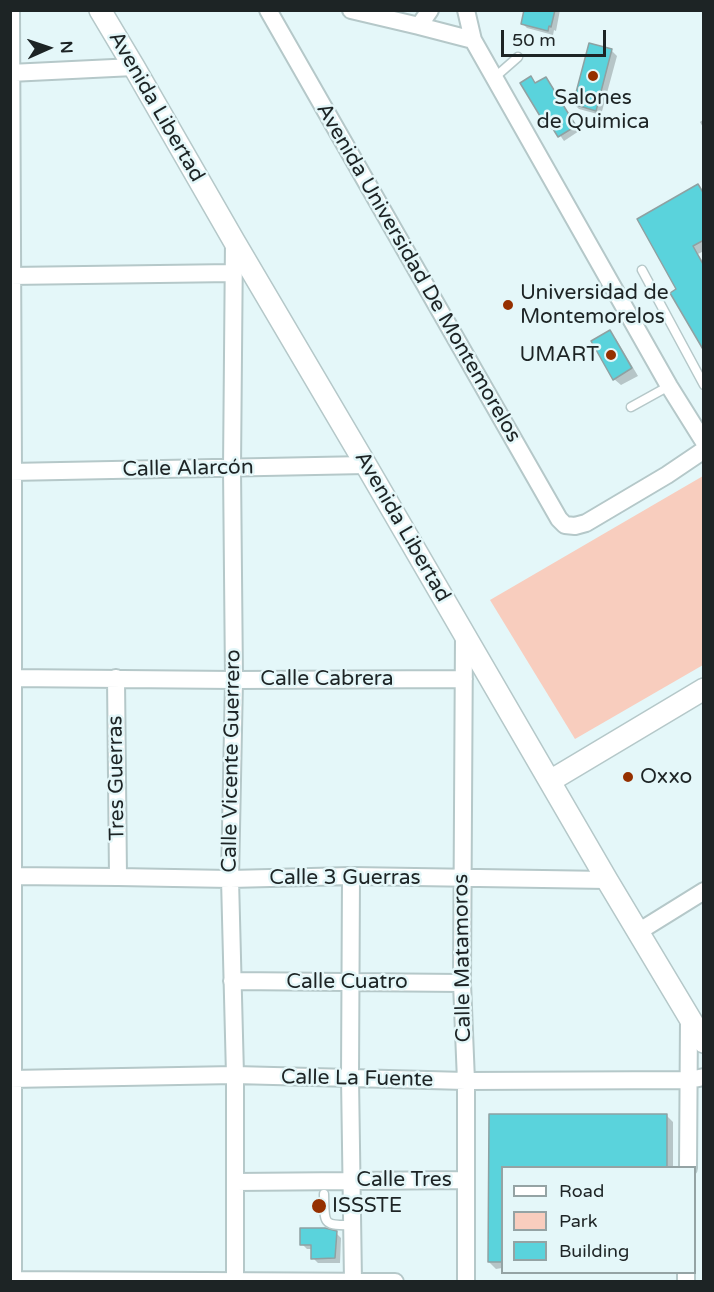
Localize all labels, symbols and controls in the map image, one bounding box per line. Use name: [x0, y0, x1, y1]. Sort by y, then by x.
north arrow: [18, 18, 78, 78]
scale bar: [504, 18, 609, 56]
street label: Avenida Libertad: [103, 27, 209, 187]
text: 50 m: [512, 29, 556, 51]
text: N: [56, 40, 76, 54]
marker: Salones de Quimica: [586, 69, 600, 83]
place label: Salones de Quimica: [536, 85, 650, 135]
street label: Avenida Universidad De Montemorelos: [310, 99, 526, 447]
place label: Universidad de Montemorelos: [520, 280, 669, 330]
marker: Universidad de Montemorelos: [501, 298, 515, 312]
place label: UMART: [519, 342, 599, 368]
marker: UMART: [604, 348, 618, 362]
street label: Avenida Libertad: [349, 447, 455, 607]
street label: Calle Alarcón: [122, 455, 254, 483]
street label: Calle Vicente Guerrero: [217, 649, 247, 873]
street label: Calle Cabrera: [260, 666, 394, 692]
street label: Tres Guerras: [103, 715, 131, 841]
place label: Oxxo: [640, 764, 692, 790]
marker: Oxxo: [621, 770, 635, 784]
street label: Calle 3 Guerras: [269, 865, 421, 891]
street label: Calle Matamoros: [449, 874, 477, 1042]
street label: Calle Cuatro: [286, 969, 408, 995]
street label: Calle La Fuente: [281, 1065, 433, 1093]
legend: [501, 1166, 696, 1274]
street label: Calle Tres: [356, 1167, 452, 1193]
text: Road: [559, 1180, 604, 1202]
place label: ISSSTE: [332, 1193, 402, 1219]
marker: ISSSTE: [310, 1197, 328, 1215]
text: Park: [559, 1210, 597, 1232]
text: Building: [559, 1240, 629, 1262]

